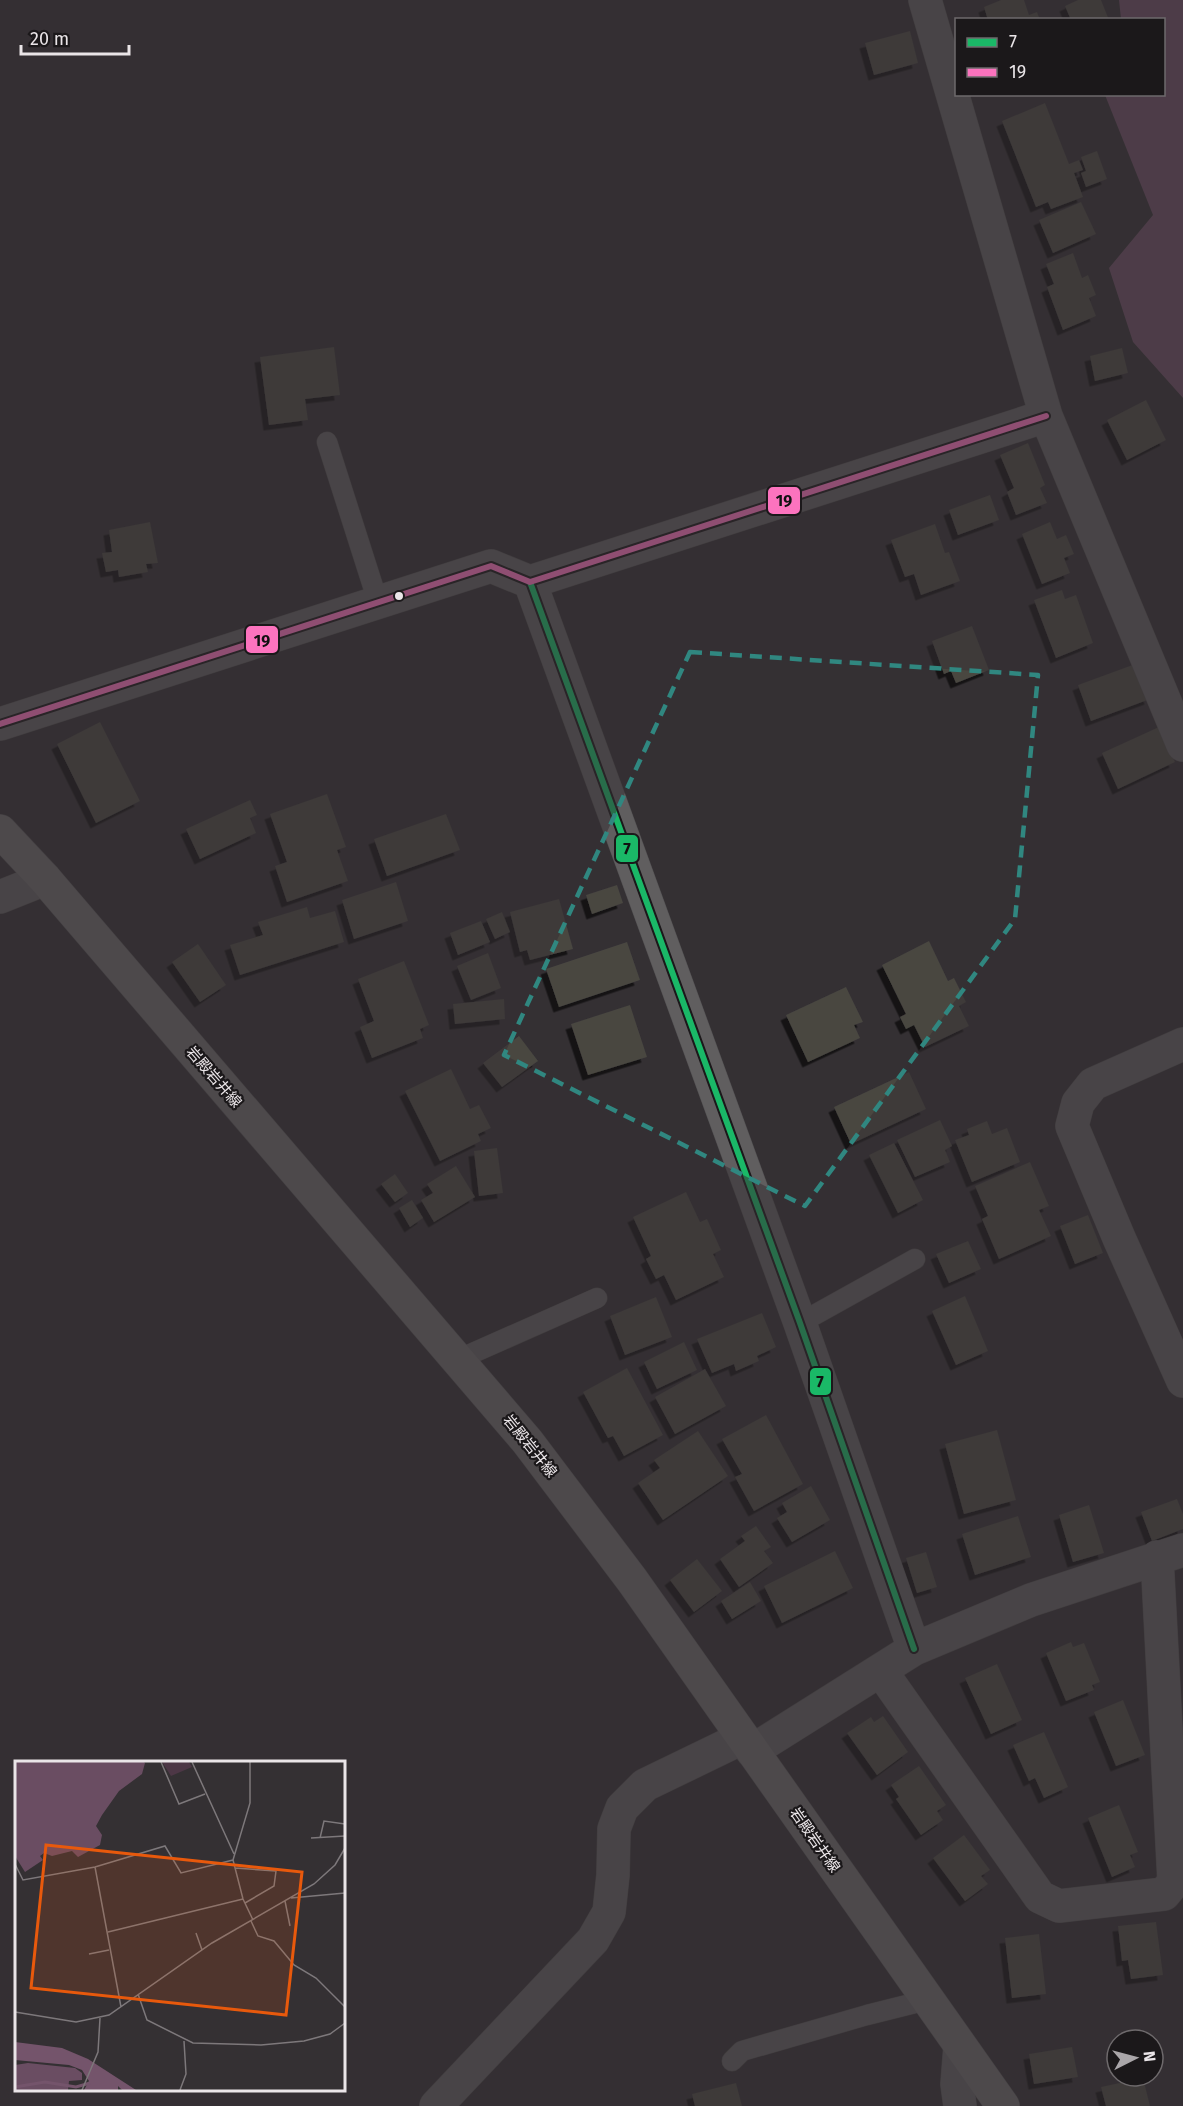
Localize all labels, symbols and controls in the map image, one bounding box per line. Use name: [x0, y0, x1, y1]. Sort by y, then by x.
scale bar: [21, 18, 129, 56]
legend: [955, 18, 1165, 96]
text: 20 m: [30, 28, 69, 50]
text: 7: [1009, 31, 1017, 53]
text: 19: [1009, 61, 1026, 83]
line badge: 19: [767, 486, 801, 515]
text: 19: [776, 491, 792, 510]
unlabelled marker: [393, 590, 405, 602]
line badge: 19: [245, 625, 279, 654]
text: 19: [254, 631, 270, 650]
line badge: 7: [615, 834, 639, 863]
text: 7: [623, 839, 631, 858]
street label: 岩殿岩井線: [183, 1043, 245, 1111]
line badge: 7: [809, 1367, 832, 1396]
text: 7: [816, 1372, 824, 1391]
street label: 岩殿岩井線: [499, 1411, 561, 1481]
inset map: [15, 1761, 345, 2091]
street label: 岩殿岩井線: [786, 1804, 844, 1876]
north arrow: [1105, 2028, 1165, 2088]
text: N: [1139, 2050, 1159, 2063]

